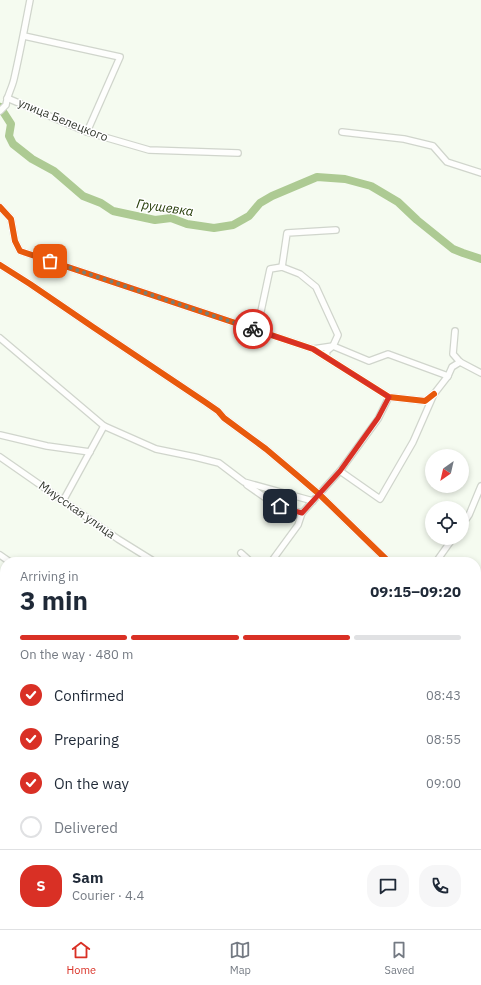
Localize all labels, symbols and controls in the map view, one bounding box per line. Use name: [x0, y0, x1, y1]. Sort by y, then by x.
street label: улица Белецкого: [16, 95, 111, 145]
water label: Грушевка: [135, 195, 195, 220]
pin: [33, 244, 67, 278]
icon: bag: [39, 250, 61, 272]
courier: [233, 309, 273, 349]
icon: bike: [242, 318, 264, 340]
north arrow: [425, 449, 469, 493]
map controls: [425, 449, 469, 545]
street label: Миусская улица: [36, 478, 119, 542]
pin: [263, 489, 297, 523]
icon: home: [269, 495, 291, 517]
button: locate: [425, 501, 469, 545]
text: Arriving in: [20, 568, 79, 585]
text: 09:15–09:20: [370, 582, 461, 601]
text: 3 min: [20, 583, 88, 617]
text: On the way · 480 m: [20, 646, 133, 663]
icon: check: [20, 684, 42, 706]
text: Confirmed: [54, 686, 124, 705]
text: 08:43: [426, 687, 461, 704]
icon: check: [20, 728, 42, 750]
text: Preparing: [54, 730, 119, 749]
text: 08:55: [426, 731, 461, 748]
icon: check: [20, 772, 42, 794]
text: On the way: [54, 774, 129, 793]
text: 09:00: [426, 775, 461, 792]
text: Delivered: [54, 818, 118, 837]
button: chat: [367, 865, 409, 907]
button: phone: [419, 865, 461, 907]
text: Sam: [72, 868, 103, 887]
text: S: [36, 876, 46, 895]
text: Courier · 4.4: [72, 887, 144, 904]
tab: Home: [67, 939, 96, 977]
tab: Map: [229, 939, 251, 977]
tab: Saved: [384, 939, 414, 977]

